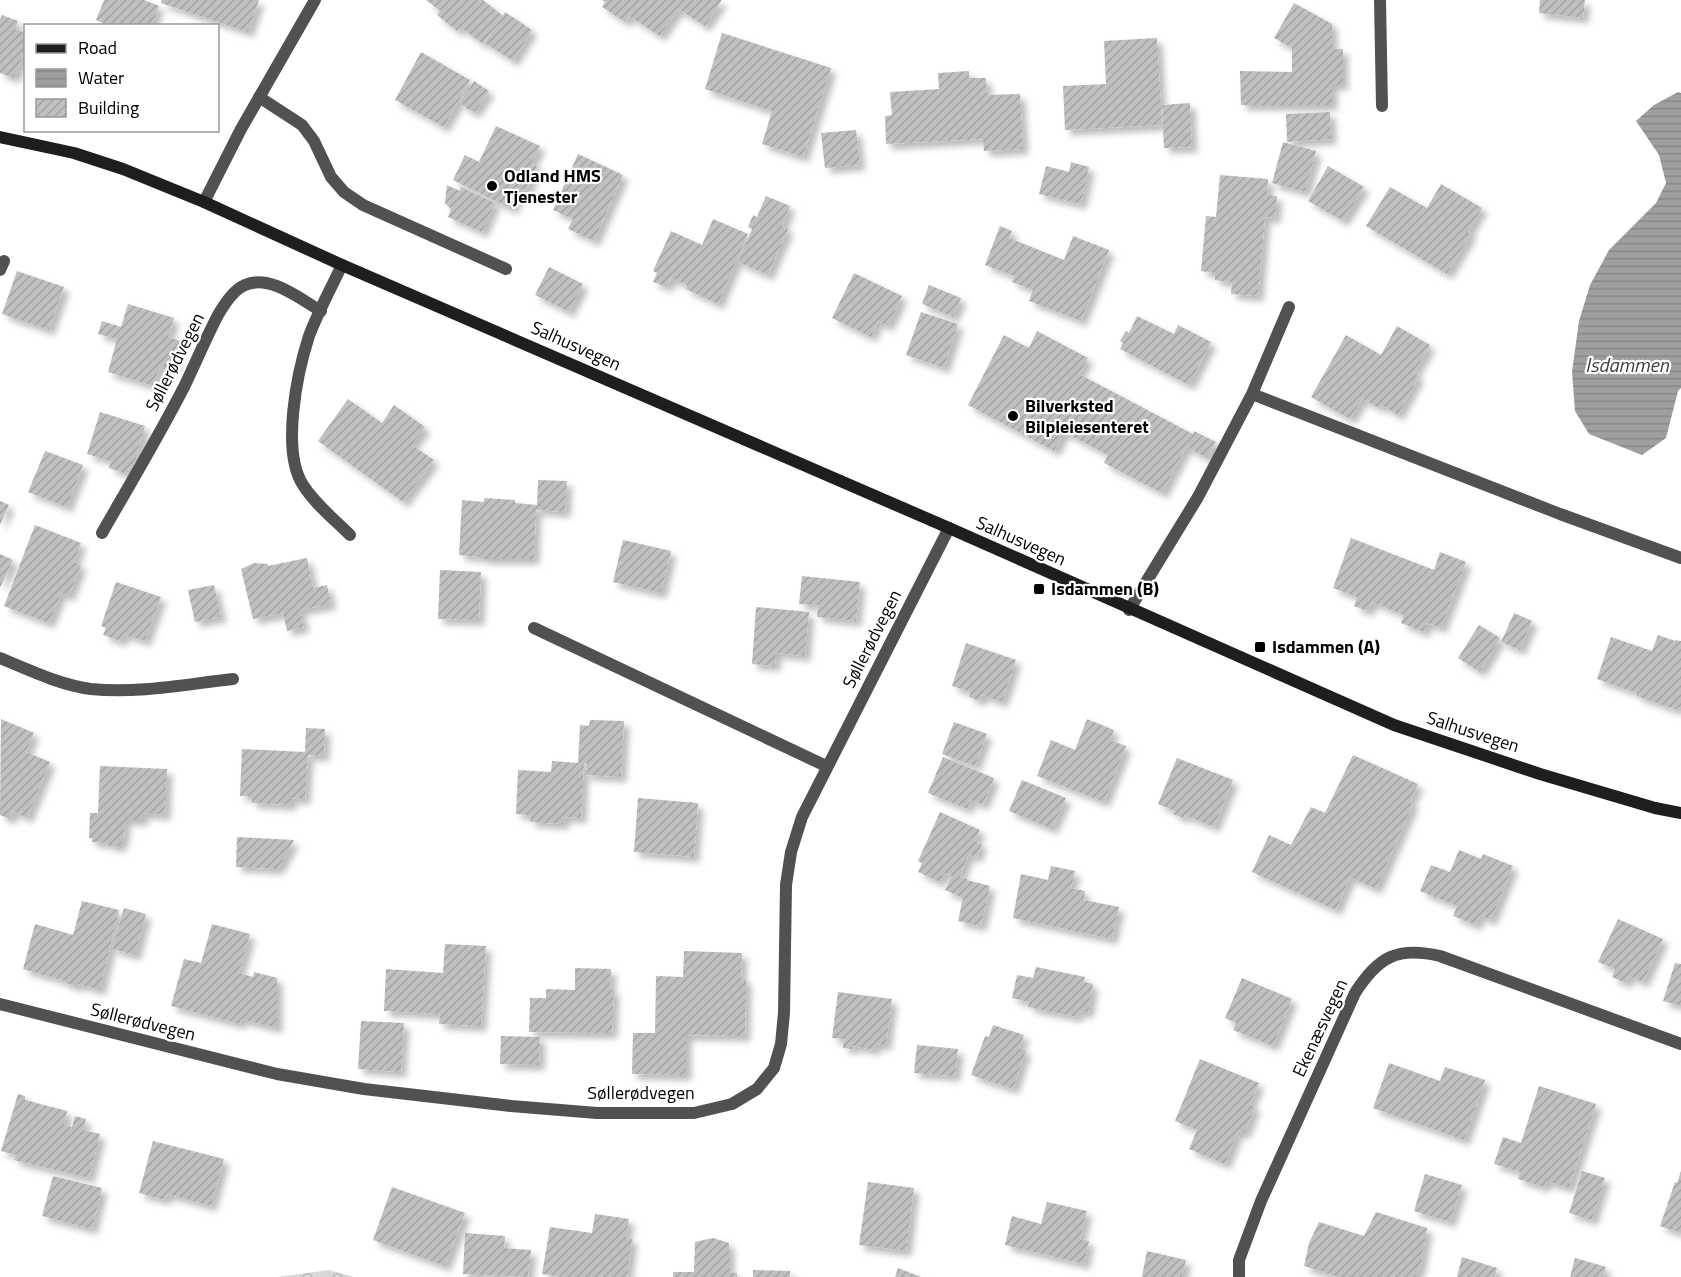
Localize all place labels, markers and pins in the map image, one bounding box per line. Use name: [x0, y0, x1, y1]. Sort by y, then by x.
place label: Odland HMS Tjenester: [504, 162, 601, 210]
marker: Odland HMS Tjenester: [485, 179, 499, 193]
place label: Bilverksted Bilpleiesenteret: [1025, 392, 1149, 440]
marker: Bilverksted Bilpleiesenteret: [1006, 409, 1020, 423]
place label: Isdammen (B): [1051, 575, 1159, 602]
marker: Isdammen (B): [1032, 582, 1046, 596]
place label: Isdammen (A): [1272, 633, 1380, 660]
marker: Isdammen (A): [1253, 640, 1267, 654]

